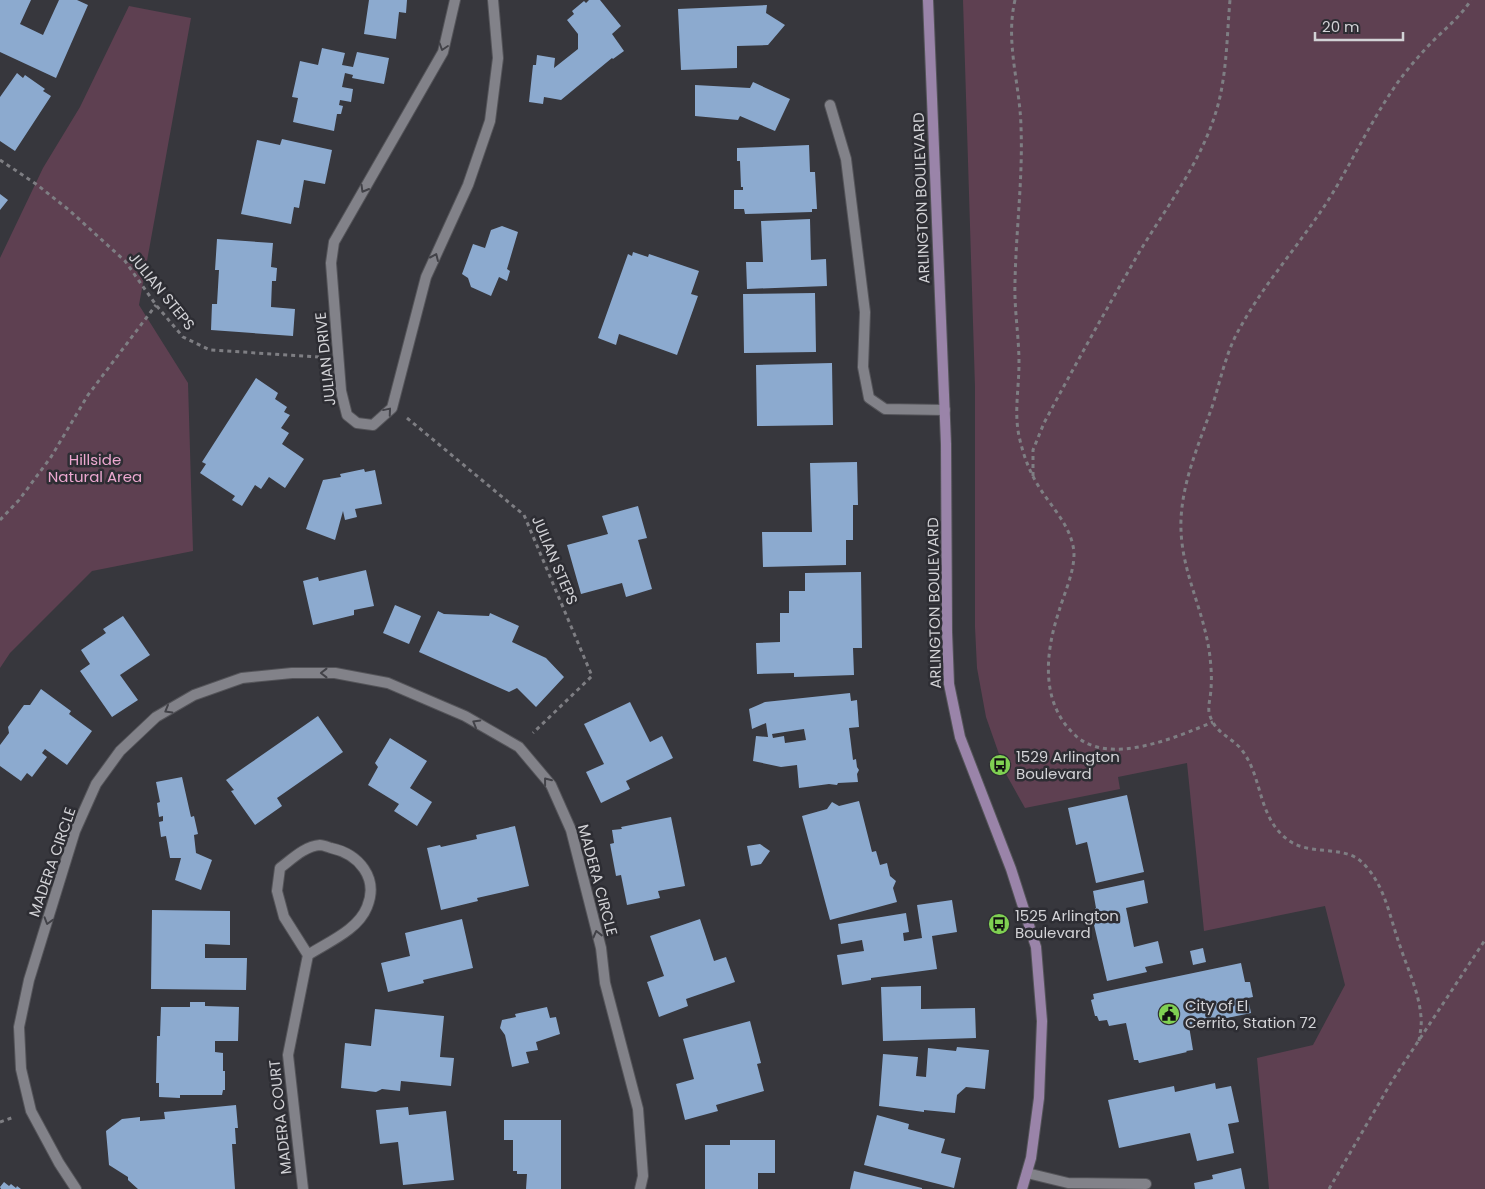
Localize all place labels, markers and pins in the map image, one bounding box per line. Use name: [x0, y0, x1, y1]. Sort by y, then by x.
place label: 1529 Arlington Boulevard: [1016, 746, 1120, 784]
bus stop icon: 1529 Arlington Boulevard: [988, 753, 1012, 777]
place label: 1525 Arlington Boulevard: [1015, 905, 1119, 943]
bus stop icon: 1525 Arlington Boulevard: [987, 912, 1011, 936]
place label: City of El Cerrito, Station 72: [1185, 995, 1316, 1033]
public building icon: City of El Cerrito, Station 72: [1157, 1002, 1181, 1026]

